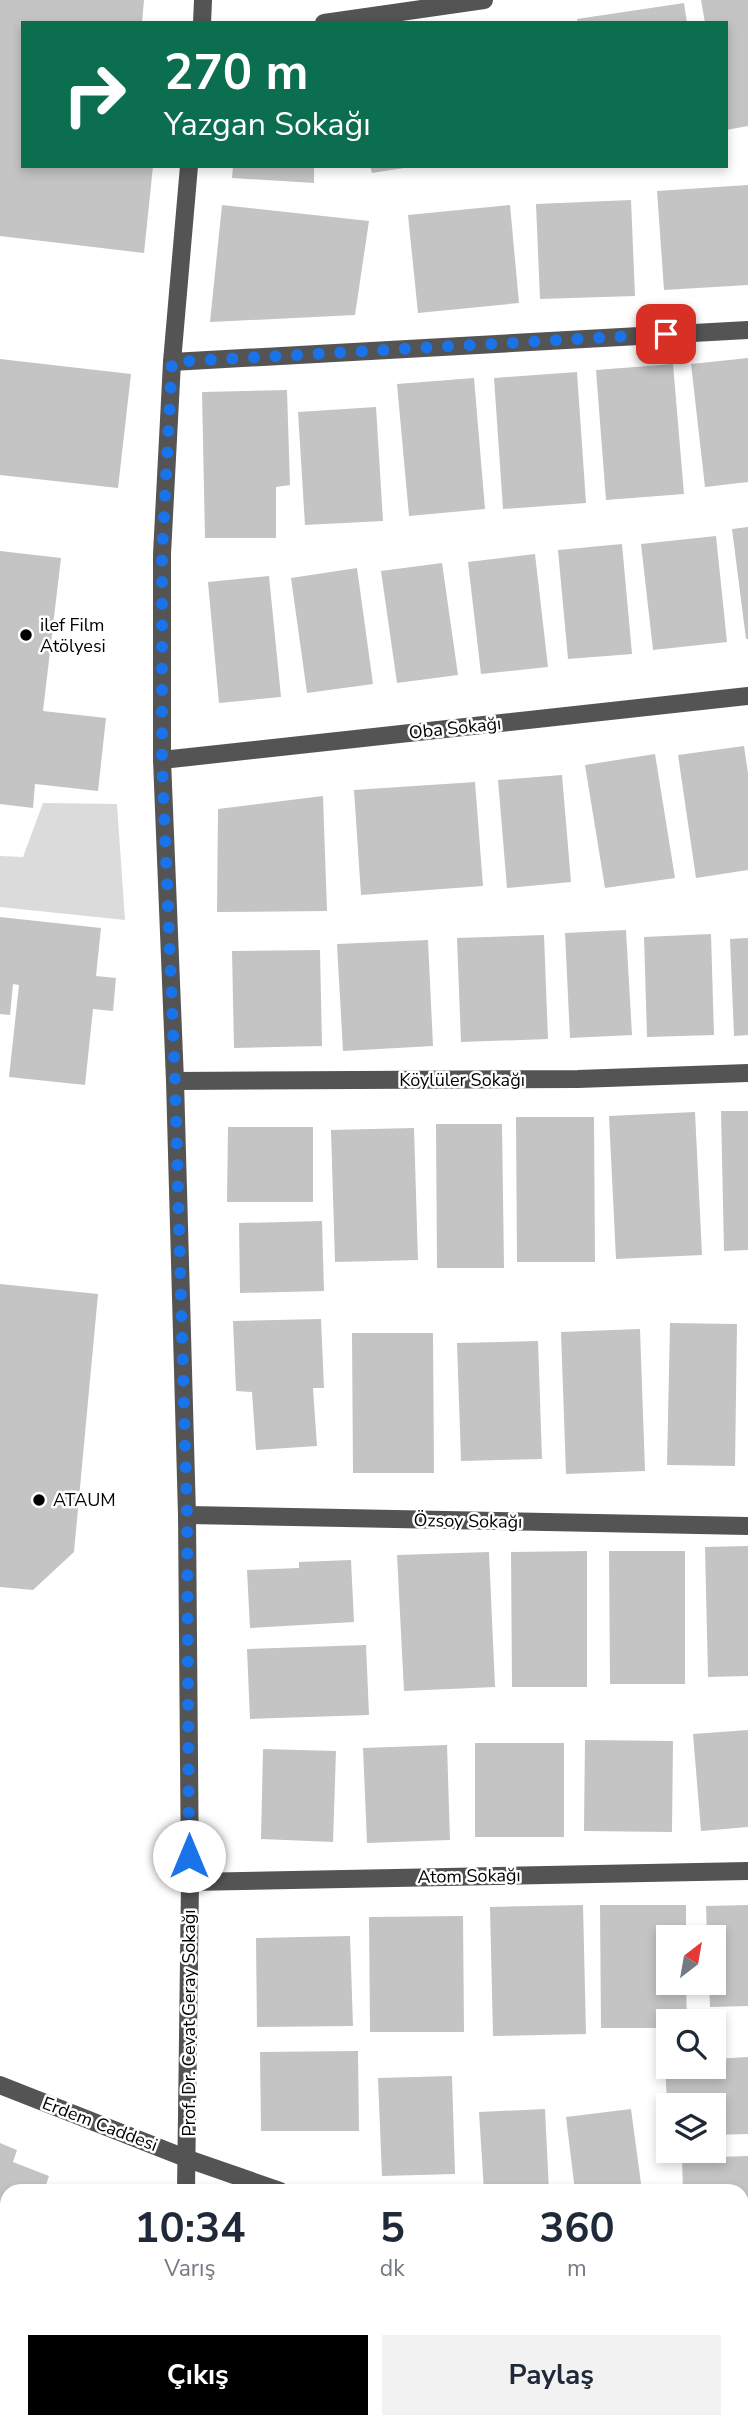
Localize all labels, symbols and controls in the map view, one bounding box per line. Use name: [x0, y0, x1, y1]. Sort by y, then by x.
text: 270 m: [164, 39, 308, 106]
icon: right: [49, 49, 140, 140]
text: Yazgan Sokağı: [164, 103, 371, 146]
pin: [636, 304, 696, 364]
icon: arrive: [647, 315, 685, 353]
place label: ilef Film Atölyesi: [40, 613, 106, 658]
marker: ilef Film Atölyesi: [18, 627, 34, 643]
street label: Oba Sokağı: [408, 711, 502, 745]
street label: Köylüler Sokağı: [399, 1068, 525, 1092]
place label: ATAUM: [53, 1488, 116, 1512]
marker: ATAUM: [31, 1492, 47, 1508]
street label: Özsoy Sokağı: [413, 1508, 523, 1534]
position arrow: [152, 1819, 226, 1893]
street label: Atom Sokağı: [417, 1863, 521, 1889]
street label: Prof. Dr. Cevat Geray Sokağı: [177, 1909, 201, 2137]
north arrow: [656, 1925, 726, 1995]
map controls: [656, 1925, 726, 2163]
button: search: [656, 2009, 726, 2079]
street label: Erdem Caddesi: [39, 2091, 161, 2157]
button: layers: [656, 2093, 726, 2163]
text: 10:34: [134, 2200, 245, 2257]
text: 5: [380, 2200, 405, 2257]
text: 360: [539, 2200, 615, 2257]
text: Varış: [164, 2253, 216, 2284]
text: dk: [380, 2253, 405, 2284]
text: m: [567, 2253, 587, 2284]
button: Çıkış: [28, 2335, 368, 2415]
button: Paylaş: [382, 2335, 721, 2415]

